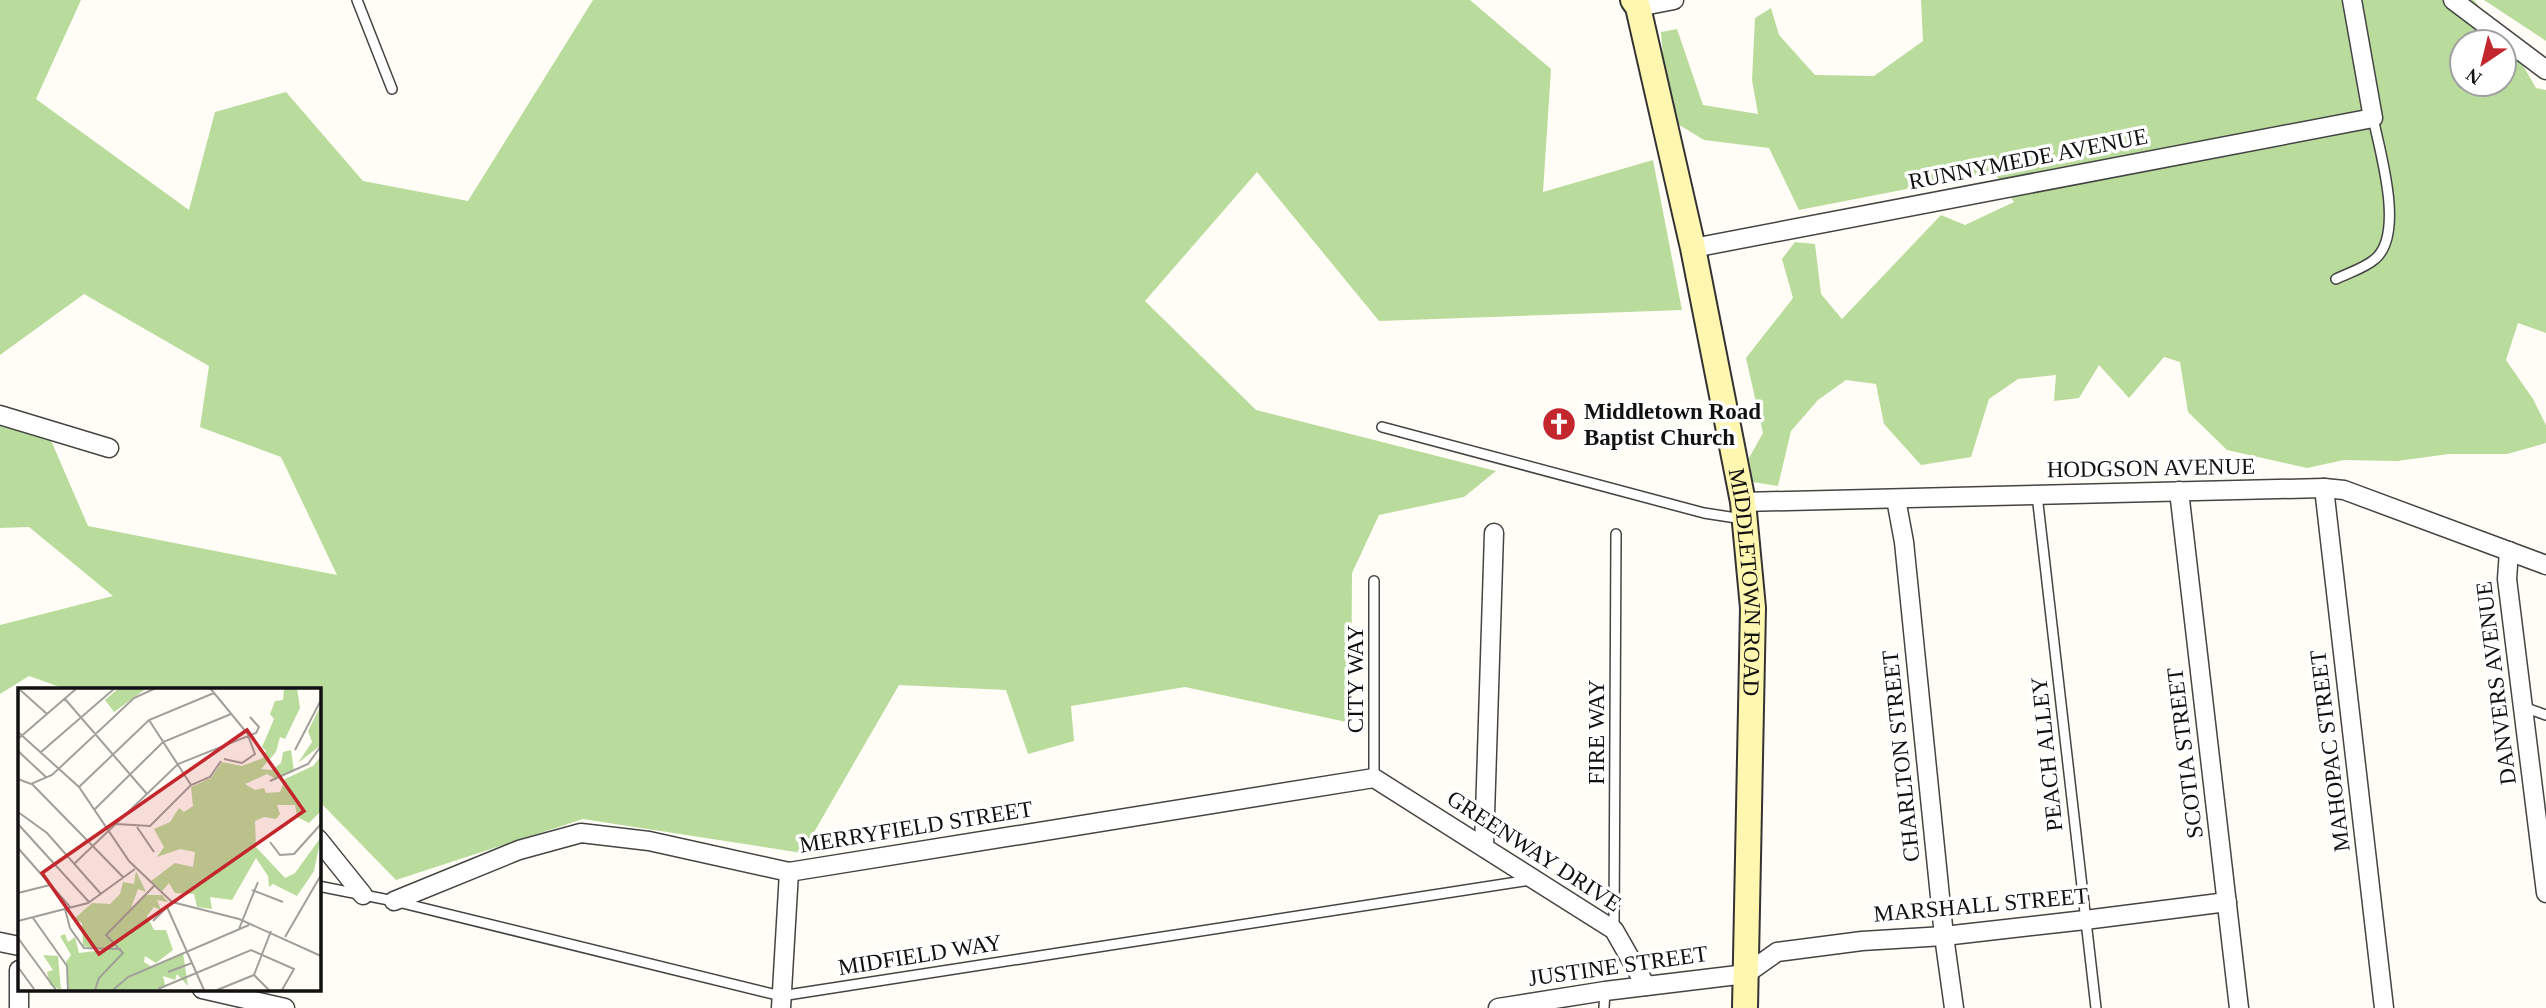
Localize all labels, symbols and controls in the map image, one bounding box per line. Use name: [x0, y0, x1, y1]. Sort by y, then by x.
north arrow: [2448, 28, 2518, 98]
text: N: [2462, 64, 2485, 89]
street label: RUNNYMEDE AVENUE: [1906, 124, 2150, 194]
place label: Middletown Road Baptist Church: [1584, 399, 1761, 450]
church icon: Middletown Road Baptist Church: [1540, 405, 1578, 443]
street label: HODGSON AVENUE: [2047, 454, 2255, 482]
street label: MIDDLETOWN ROAD: [1724, 466, 1766, 697]
street label: DANVERS AVENUE: [2471, 580, 2521, 786]
street label: CITY WAY: [1343, 624, 1368, 733]
street label: CHARLTON STREET: [1877, 649, 1925, 863]
street label: MAHOPAC STREET: [2305, 649, 2355, 853]
street label: SCOTIA STREET: [2162, 666, 2208, 840]
street label: PEACH ALLEY: [2026, 675, 2068, 833]
street label: FIRE WAY: [1584, 679, 1609, 785]
inset map: [18, 688, 320, 990]
street label: GREENWAY DRIVE: [1442, 785, 1626, 917]
street label: MERRYFIELD STREET: [798, 796, 1034, 858]
street label: MARSHALL STREET: [1872, 883, 2090, 927]
street label: MIDFIELD WAY: [836, 930, 1004, 980]
street label: JUSTINE STREET: [1527, 941, 1709, 991]

